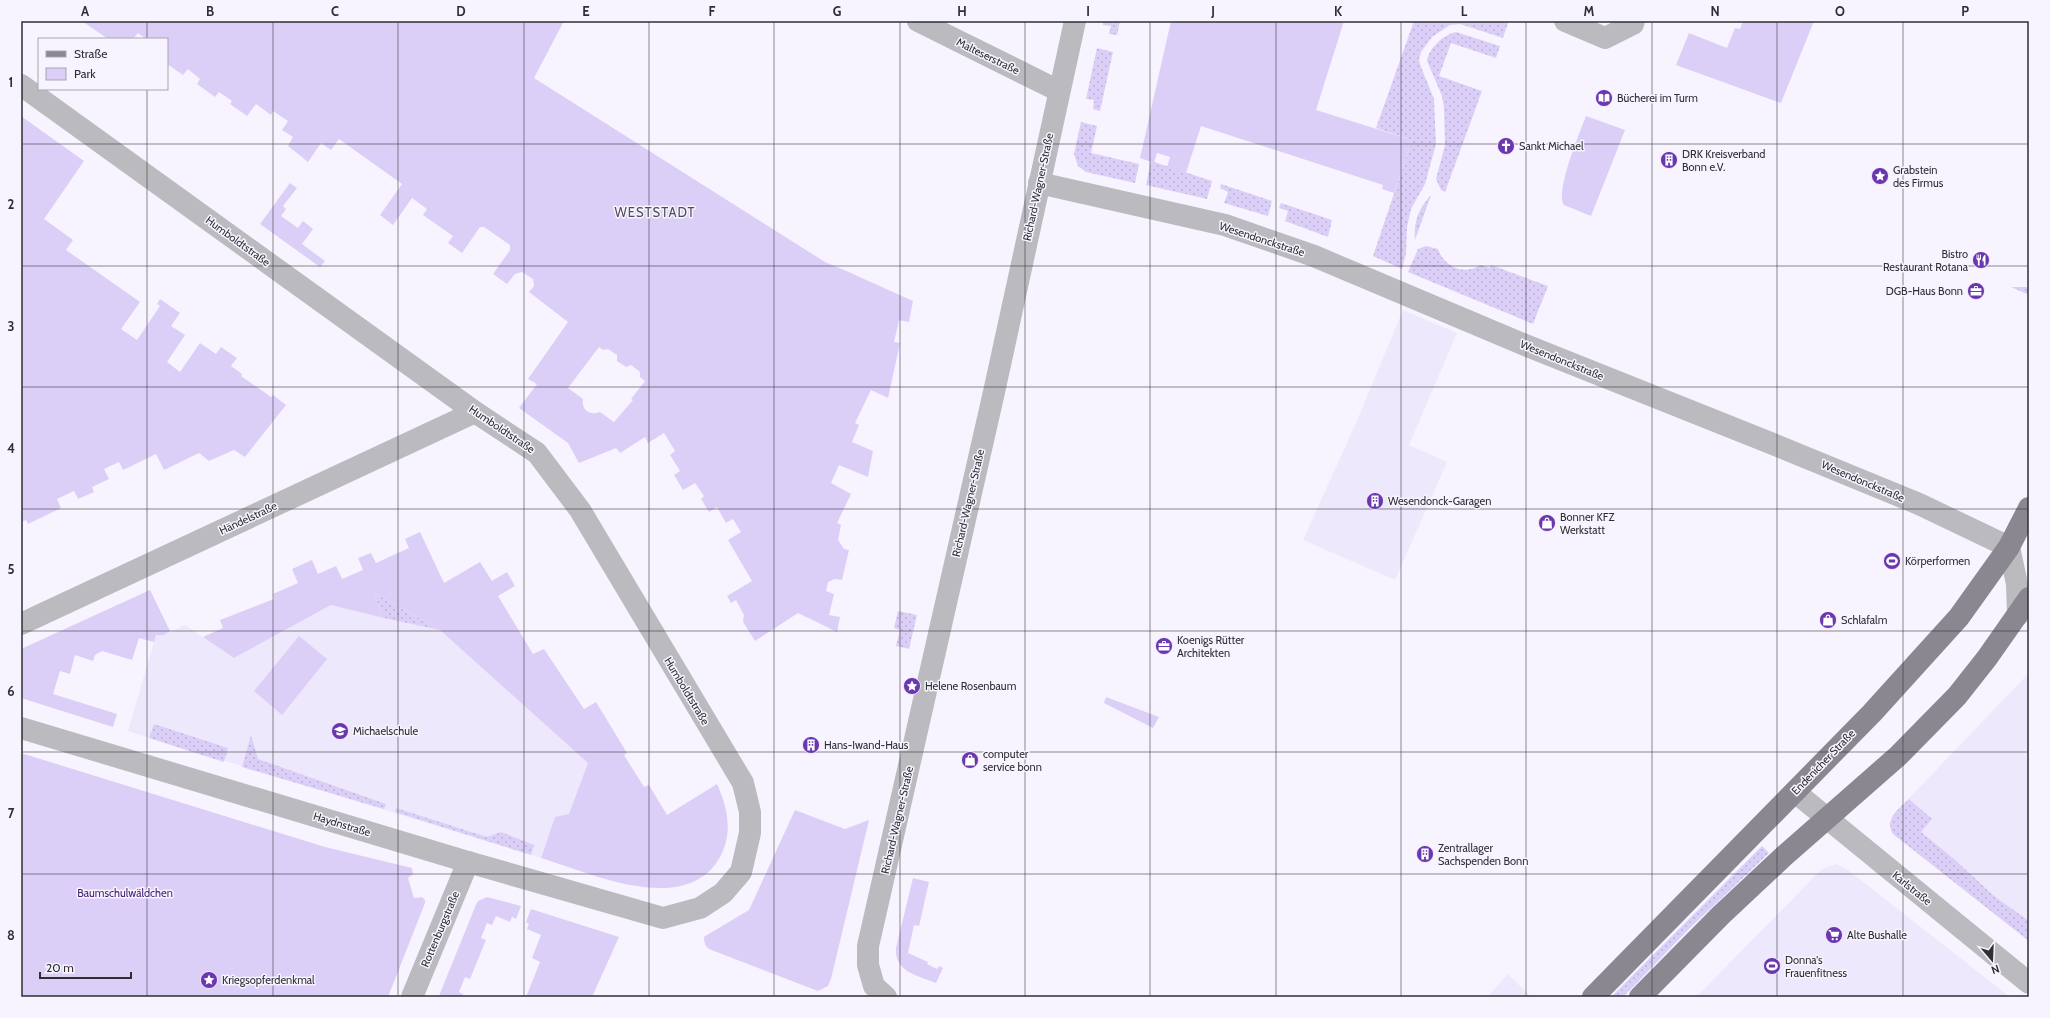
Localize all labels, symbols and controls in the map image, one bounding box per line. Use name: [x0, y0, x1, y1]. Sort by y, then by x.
text: A: [81, 3, 90, 19]
text: B: [206, 3, 214, 19]
text: C: [331, 3, 339, 19]
text: D: [456, 3, 466, 19]
text: E: [582, 3, 590, 19]
text: F: [709, 3, 716, 19]
text: G: [833, 3, 842, 19]
text: H: [957, 3, 967, 19]
text: I: [1086, 3, 1090, 19]
text: J: [1210, 3, 1215, 19]
text: K: [1334, 3, 1343, 19]
text: L: [1461, 3, 1468, 19]
text: M: [1584, 3, 1595, 19]
text: N: [1710, 3, 1720, 19]
text: O: [1835, 3, 1845, 19]
text: P: [1961, 3, 1969, 19]
street label: Malteserstraße: [954, 35, 1022, 77]
legend: [38, 38, 168, 90]
text: Straße: [74, 46, 107, 61]
text: Park: [74, 66, 96, 81]
text: 1: [9, 74, 13, 90]
library icon: Bücherei im Turm: [1594, 88, 1614, 108]
place label: Bücherei im Turm: [1617, 91, 1698, 105]
street label: Richard-Wagner-Straße: [1020, 131, 1056, 242]
church icon: Sankt Michael: [1496, 136, 1516, 156]
place label: Sankt Michael: [1519, 139, 1584, 153]
place label: DRK Kreisverband Bonn e.V.: [1682, 147, 1765, 174]
building icon: DRK Kreisverband Bonn e.V.: [1659, 150, 1679, 170]
place label: Grabstein des Firmus: [1893, 163, 1944, 190]
place icon: Grabstein des Firmus: [1870, 166, 1890, 186]
text: 2: [8, 196, 15, 212]
district label: WESTSTADT: [615, 204, 695, 220]
street label: Humboldtstraße: [203, 213, 273, 269]
street label: Wesendonckstraße: [1217, 219, 1307, 260]
place label: Bistro Restaurant Rotana: [1883, 247, 1969, 274]
restaurant icon: Bistro Restaurant Rotana: [1971, 250, 1991, 270]
office icon: DGB-Haus Bonn: [1966, 281, 1986, 301]
place label: DGB-Haus Bonn: [1886, 284, 1963, 298]
text: 3: [7, 318, 15, 334]
street label: Wesendonckstraße: [1518, 337, 1606, 383]
street label: Humboldtstraße: [466, 402, 538, 456]
text: 4: [7, 440, 15, 456]
street label: Richard-Wagner-Straße: [949, 447, 987, 558]
street label: Wesendonckstraße: [1819, 457, 1907, 505]
building icon: Wesendonck-Garagen: [1365, 491, 1385, 511]
place label: Wesendonck-Garagen: [1388, 494, 1491, 508]
street label: Händelstraße: [217, 498, 280, 538]
place label: Bonner KFZ Werkstatt: [1560, 510, 1615, 537]
shop icon: Bonner KFZ Werkstatt: [1537, 513, 1557, 533]
sports icon: Körperformen: [1882, 551, 1902, 571]
place label: Körperformen: [1905, 554, 1970, 568]
text: 5: [8, 561, 15, 577]
shop icon: Schlafalm: [1818, 610, 1838, 630]
place label: Schlafalm: [1841, 613, 1888, 627]
place label: Koenigs Rütter Architekten: [1177, 633, 1245, 660]
office icon: Koenigs Rütter Architekten: [1154, 636, 1174, 656]
street label: Humboldtstraße: [661, 655, 713, 728]
place icon: Helene Rosenbaum: [902, 676, 922, 696]
place label: Helene Rosenbaum: [925, 679, 1017, 693]
text: 6: [7, 683, 15, 699]
school or university icon: Michaelschule: [330, 721, 350, 741]
place label: Michaelschule: [353, 724, 418, 738]
street label: Endenicher Straße: [1788, 726, 1858, 798]
building icon: Hans-Iwand-Haus: [801, 735, 821, 755]
place label: Hans-Iwand-Haus: [824, 738, 909, 752]
place label: computer service bonn: [983, 747, 1042, 774]
shop icon: computer service bonn: [960, 750, 980, 770]
street label: Richard-Wagner-Straße: [878, 764, 916, 875]
text: 7: [8, 805, 15, 821]
street label: Haydnstraße: [312, 809, 373, 839]
place label: Zentrallager Sachspenden Bonn: [1438, 841, 1528, 868]
building icon: Zentrallager Sachspenden Bonn: [1415, 844, 1435, 864]
street label: Karlstraße: [1890, 868, 1935, 908]
park label: Baumschulwäldchen: [77, 886, 173, 900]
street label: Rottenburgstraße: [418, 889, 462, 969]
supermarket icon: Alte Bushalle: [1824, 925, 1844, 945]
text: 8: [7, 927, 15, 943]
place label: Alte Bushalle: [1847, 928, 1907, 942]
north arrow: [1972, 940, 2012, 980]
place label: Donna's Frauenfitness: [1785, 953, 1847, 980]
scale bar: [40, 954, 131, 980]
sports icon: Donna's Frauenfitness: [1762, 956, 1782, 976]
text: 20 m: [46, 960, 74, 975]
text: N: [1989, 962, 2001, 977]
place icon: Kriegsopferdenkmal: [199, 970, 219, 990]
place label: Kriegsopferdenkmal: [222, 973, 315, 987]

